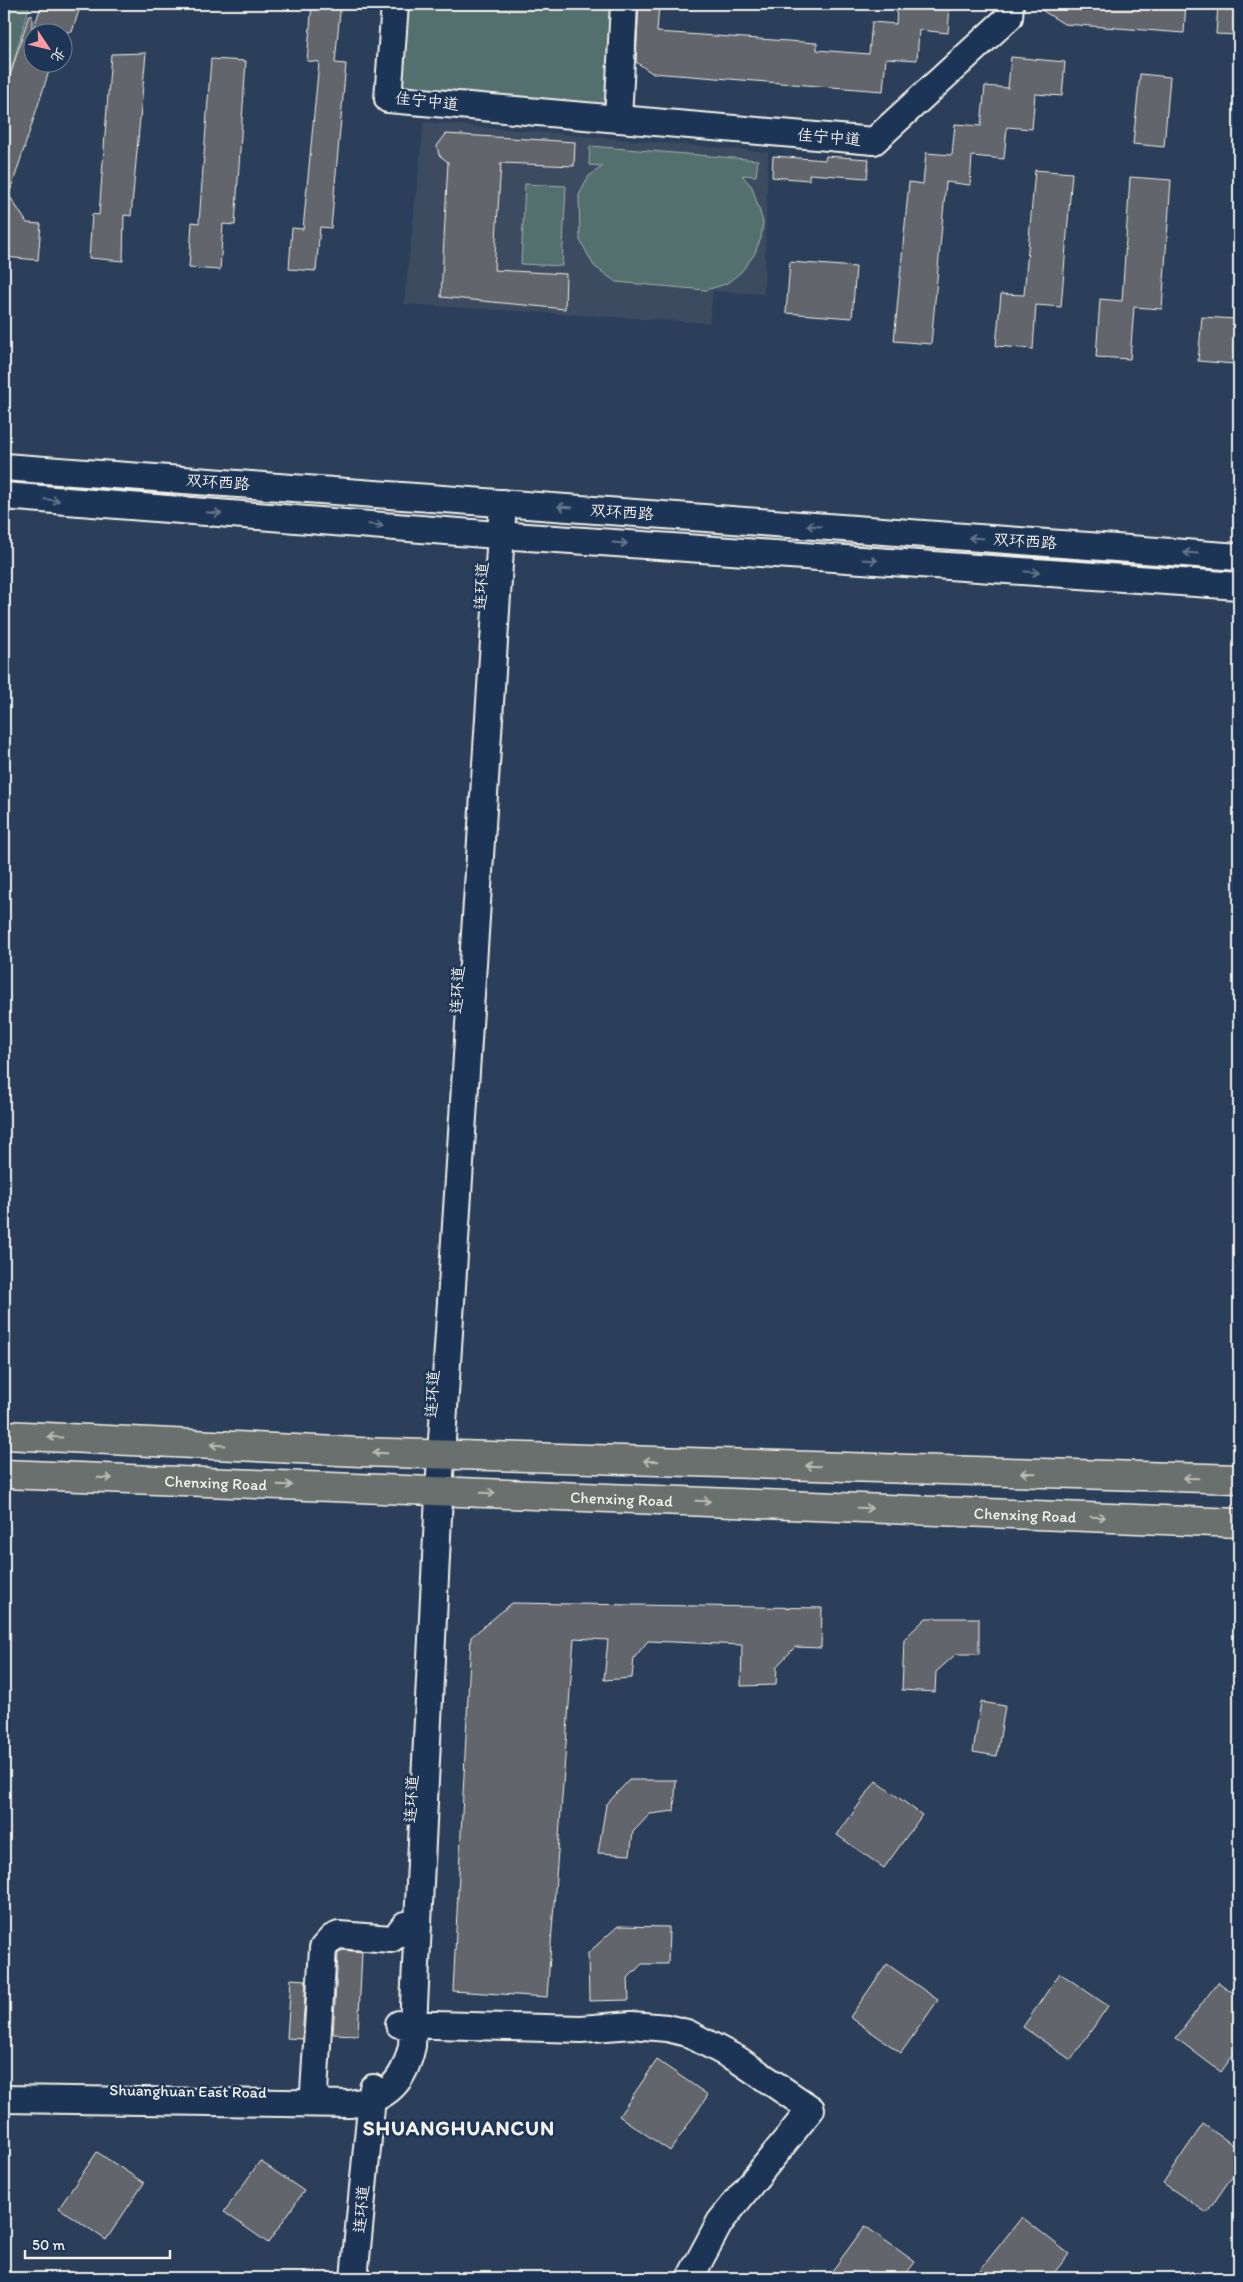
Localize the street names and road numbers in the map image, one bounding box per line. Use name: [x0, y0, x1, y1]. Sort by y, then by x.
street label: 佳宁中道: [394, 88, 460, 114]
street label: 佳宁中道: [796, 125, 862, 149]
street label: 双环西路: [185, 470, 251, 494]
street label: 双环西路: [589, 500, 655, 524]
street label: 双环西路: [992, 529, 1058, 553]
street label: 连环道: [470, 562, 492, 610]
street label: 连环道: [446, 966, 468, 1014]
street label: 连环道: [421, 1370, 443, 1418]
street label: Chenxing Road: [164, 1471, 268, 1494]
street label: Chenxing Road: [570, 1487, 674, 1510]
street label: Chenxing Road: [973, 1503, 1077, 1526]
street label: 连环道: [400, 1775, 422, 1823]
street label: Shuanghuan East Road: [109, 2080, 267, 2102]
street label: 连环道: [349, 2184, 373, 2234]

